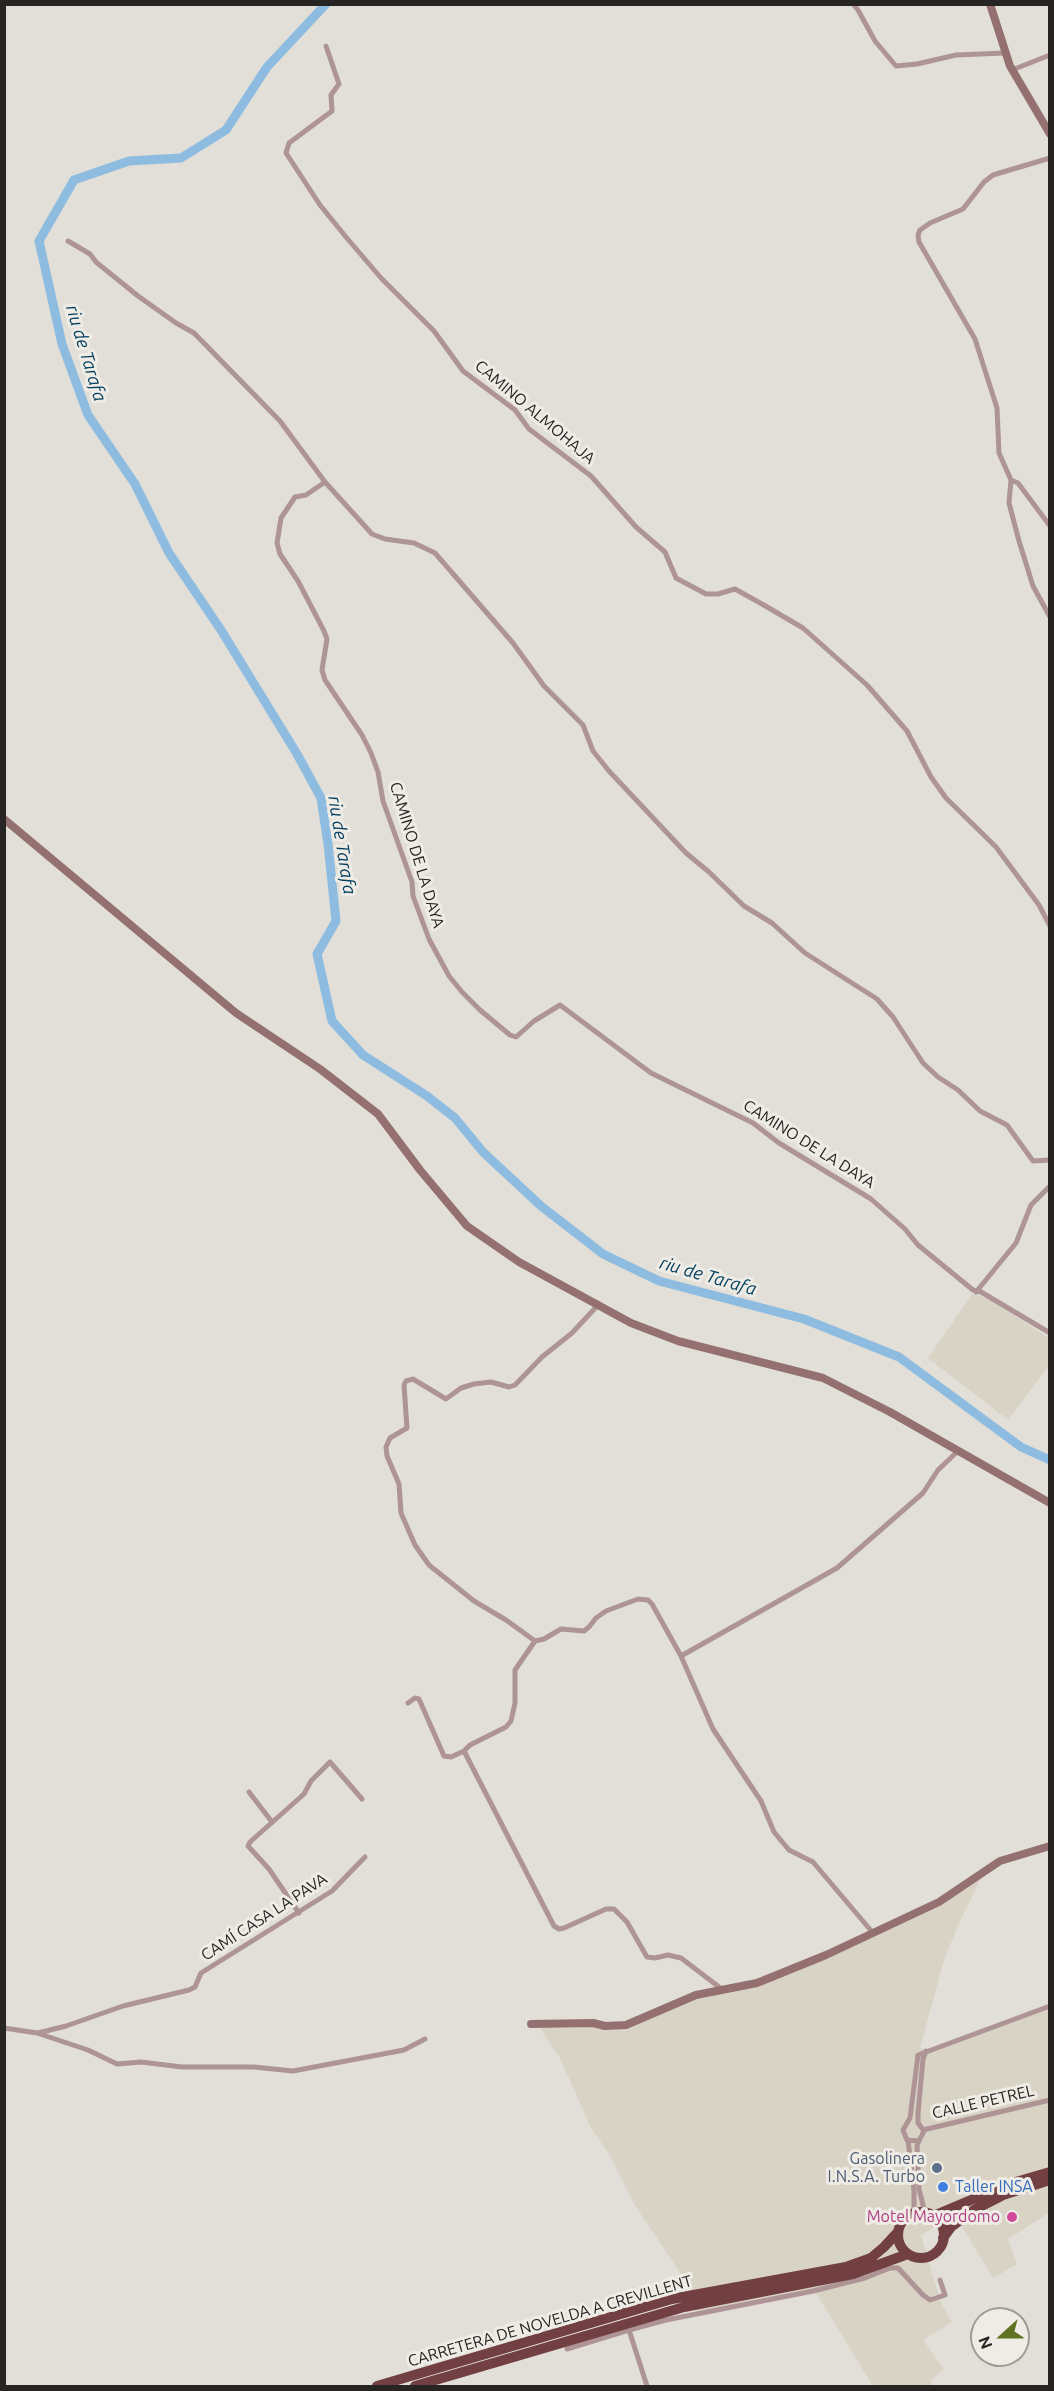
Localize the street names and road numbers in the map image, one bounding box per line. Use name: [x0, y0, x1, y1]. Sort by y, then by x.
street label: CAMINO ALMOHAJA: [471, 356, 599, 468]
street label: CAMINO DE LA DAYA: [386, 780, 448, 930]
street label: CAMINO DE LA DAYA: [740, 1096, 878, 1192]
street label: CAMÍ CASA LA PAVA: [197, 1869, 331, 1965]
street label: CALLE PETREL: [930, 2081, 1036, 2123]
street label: CARRETERA DE NOVELDA A CREVILLENT: [406, 2271, 694, 2371]

